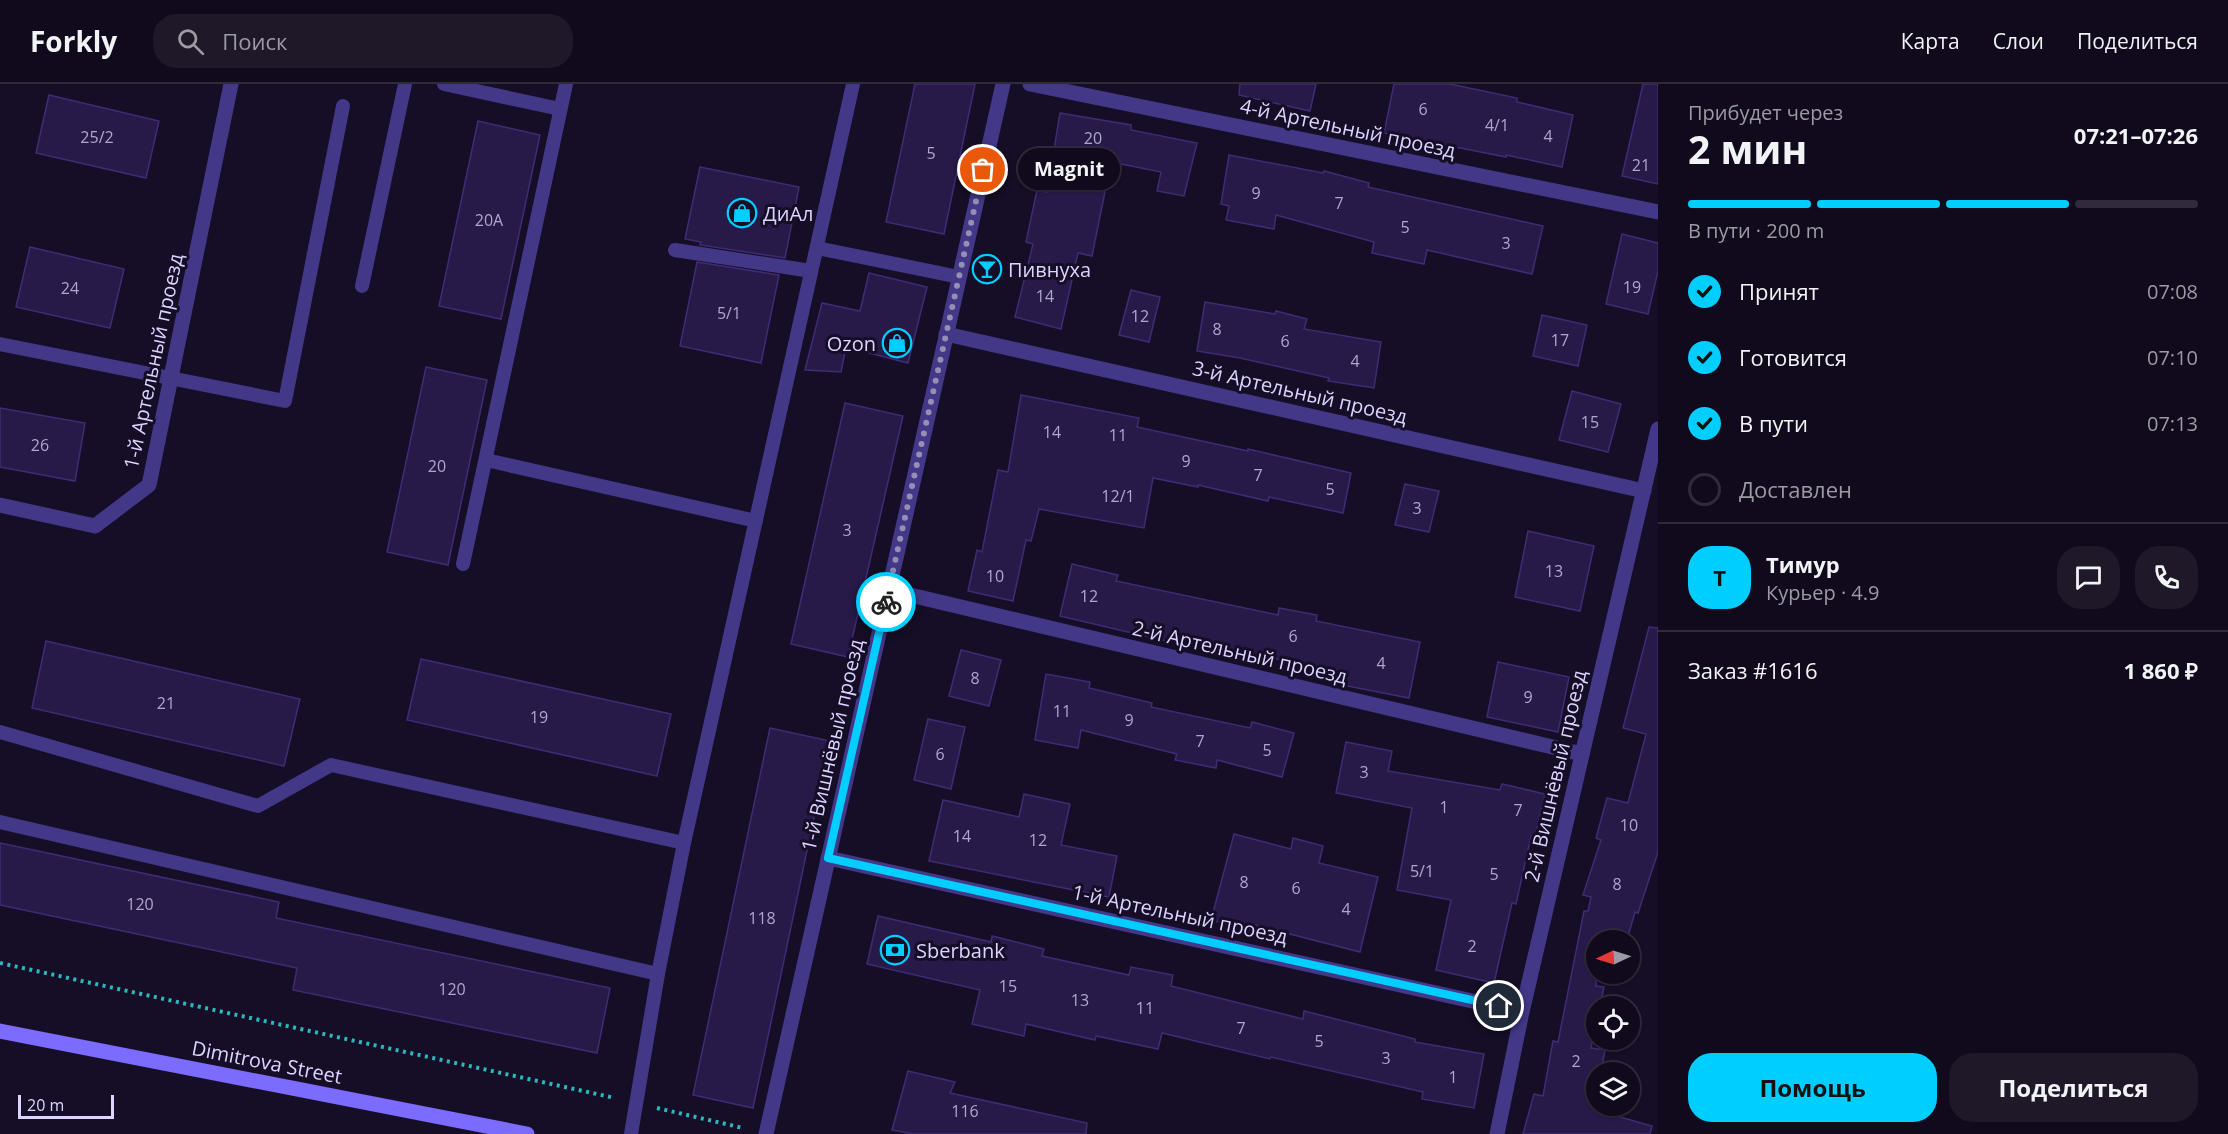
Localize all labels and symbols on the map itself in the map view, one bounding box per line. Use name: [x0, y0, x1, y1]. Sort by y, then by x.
street label: 4-й Артельный проезд: [1238, 92, 1459, 164]
house number: 6: [1418, 98, 1428, 120]
house number: 4/1: [1485, 114, 1509, 136]
house number: 4: [1543, 125, 1553, 147]
house number: 25/2: [80, 126, 114, 148]
house number: 20: [1084, 127, 1102, 149]
house number: 5: [926, 142, 936, 164]
pin: [957, 144, 1008, 195]
callout: Magnit: [1019, 149, 1121, 191]
house number: 21: [1632, 154, 1650, 176]
house number: 9: [1251, 182, 1261, 204]
house number: 7: [1334, 192, 1344, 214]
shop icon: ДиАл: [726, 197, 758, 229]
place label: ДиАл: [763, 200, 814, 227]
house number: 20А: [475, 209, 504, 231]
house number: 5: [1400, 216, 1410, 238]
house number: 3: [1501, 232, 1511, 254]
street label: 1-й Артельный проезд: [117, 250, 189, 471]
bar icon: Пивнуха: [971, 253, 1003, 285]
place label: Пивнуха: [1008, 256, 1091, 283]
house number: 19: [1623, 276, 1641, 298]
house number: 24: [61, 277, 79, 299]
house number: 14: [1036, 285, 1054, 307]
house number: 5/1: [717, 302, 741, 324]
house number: 12: [1131, 305, 1149, 327]
house number: 8: [1212, 318, 1222, 340]
shop icon: Ozon: [881, 327, 913, 359]
house number: 17: [1551, 329, 1569, 351]
place label: Ozon: [827, 330, 876, 357]
house number: 6: [1280, 330, 1290, 352]
house number: 4: [1350, 350, 1360, 372]
street label: 3-й Артельный проезд: [1190, 354, 1410, 430]
house number: 15: [1581, 411, 1599, 433]
house number: 14: [1043, 421, 1061, 443]
house number: 11: [1109, 424, 1127, 446]
house number: 26: [31, 434, 49, 456]
house number: 9: [1181, 450, 1191, 472]
house number: 20: [428, 455, 446, 477]
house number: 7: [1253, 464, 1263, 486]
house number: 5: [1325, 478, 1335, 500]
house number: 12/1: [1101, 485, 1135, 507]
house number: 3: [1412, 497, 1422, 519]
house number: 3: [842, 519, 852, 541]
house number: 13: [1545, 560, 1563, 582]
house number: 10: [986, 565, 1004, 587]
courier: [856, 572, 916, 632]
house number: 12: [1080, 585, 1098, 607]
street label: 2-й Артельный проезд: [1130, 614, 1350, 690]
house number: 6: [1288, 625, 1298, 647]
street label: 1-й Вишнёвый проезд: [794, 636, 870, 854]
house number: 4: [1376, 652, 1386, 674]
house number: 8: [970, 667, 980, 689]
street label: 2-й Вишнёвый проезд: [1517, 667, 1593, 885]
house number: 9: [1523, 686, 1533, 708]
house number: 21: [157, 692, 175, 714]
house number: 11: [1053, 700, 1071, 722]
house number: 19: [530, 706, 548, 728]
house number: 9: [1124, 709, 1134, 731]
house number: 7: [1195, 730, 1205, 752]
house number: 5: [1262, 739, 1272, 761]
house number: 6: [935, 743, 945, 765]
house number: 3: [1359, 761, 1369, 783]
house number: 1: [1439, 796, 1449, 818]
house number: 7: [1513, 799, 1523, 821]
house number: 10: [1620, 814, 1638, 836]
house number: 14: [953, 825, 971, 847]
house number: 12: [1029, 829, 1047, 851]
house number: 5/1: [1410, 860, 1434, 882]
house number: 5: [1489, 863, 1499, 885]
house number: 8: [1239, 871, 1249, 893]
house number: 8: [1612, 873, 1622, 895]
house number: 6: [1291, 877, 1301, 899]
street label: 1-й Артельный проезд: [1070, 878, 1291, 950]
house number: 120: [126, 893, 154, 915]
house number: 4: [1341, 898, 1351, 920]
house number: 118: [748, 907, 776, 929]
north arrow: [1586, 930, 1640, 984]
bank icon: Sberbank: [879, 934, 911, 966]
house number: 2: [1467, 935, 1477, 957]
place label: Sberbank: [916, 937, 1005, 964]
house number: 15: [999, 975, 1017, 997]
house number: 120: [438, 978, 466, 1000]
pin: [1473, 980, 1524, 1031]
house number: 13: [1071, 989, 1089, 1011]
house number: 11: [1136, 997, 1154, 1019]
house number: 7: [1236, 1017, 1246, 1039]
house number: 5: [1314, 1030, 1324, 1052]
street label: Dimitrova Street: [190, 1034, 344, 1090]
house number: 3: [1381, 1047, 1391, 1069]
house number: 2: [1571, 1050, 1581, 1072]
house number: 1: [1448, 1066, 1458, 1088]
scale bar: [18, 1092, 114, 1120]
house number: 116: [951, 1100, 979, 1122]

